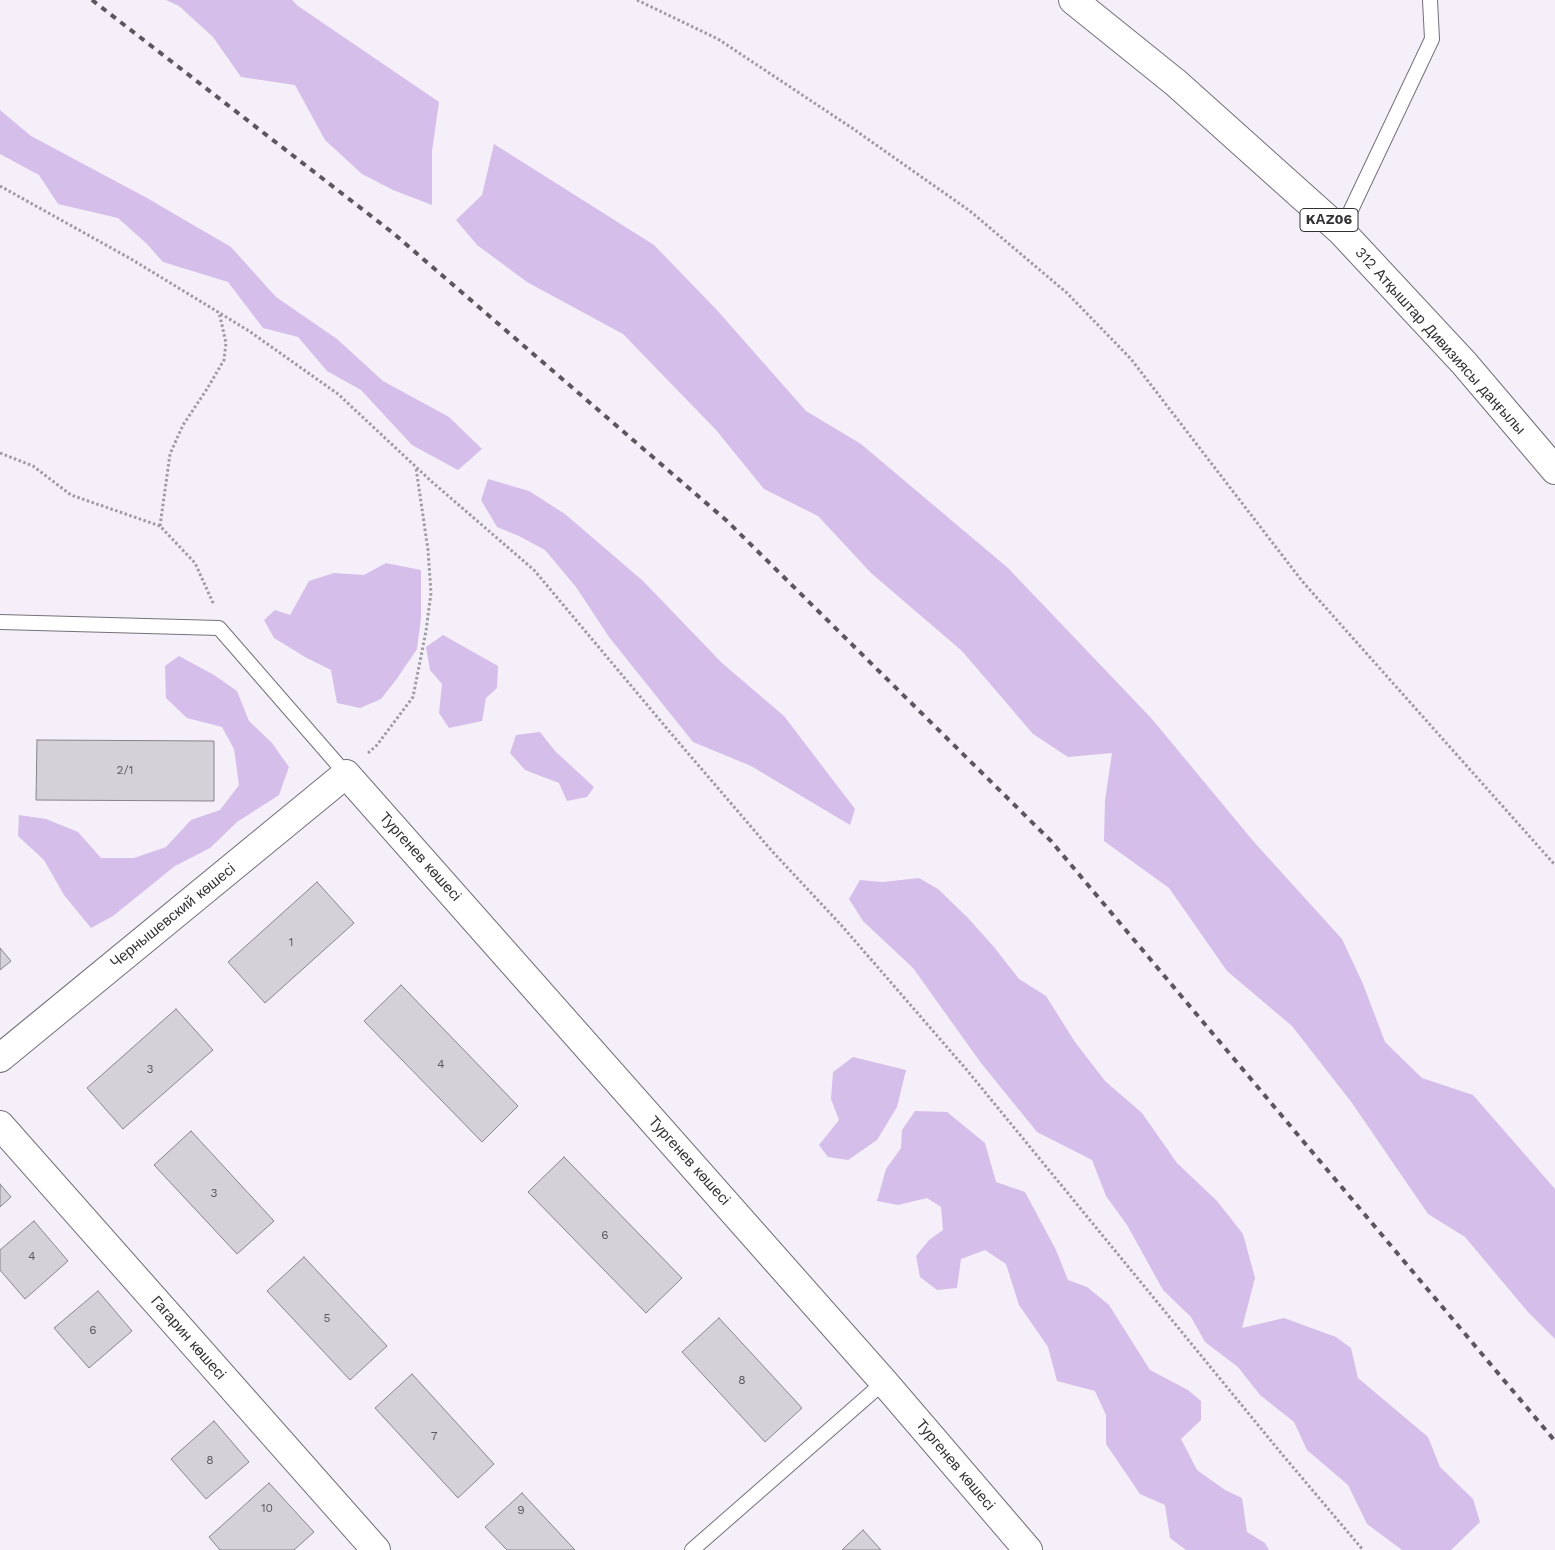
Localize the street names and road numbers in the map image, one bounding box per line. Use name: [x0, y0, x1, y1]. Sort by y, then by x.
road number: KАZ06: [1300, 208, 1358, 232]
street label: 312 Атқыштар Дивизиясы даңғылы: [1351, 244, 1529, 438]
street label: Тургенев көшесі: [375, 809, 465, 905]
street label: Чернышевский көшесі: [107, 860, 239, 972]
street label: Тургенев көшесі: [644, 1113, 734, 1209]
street label: Гагарин көшесі: [147, 1292, 229, 1384]
street label: Тургенев көшесі: [912, 1416, 998, 1514]

